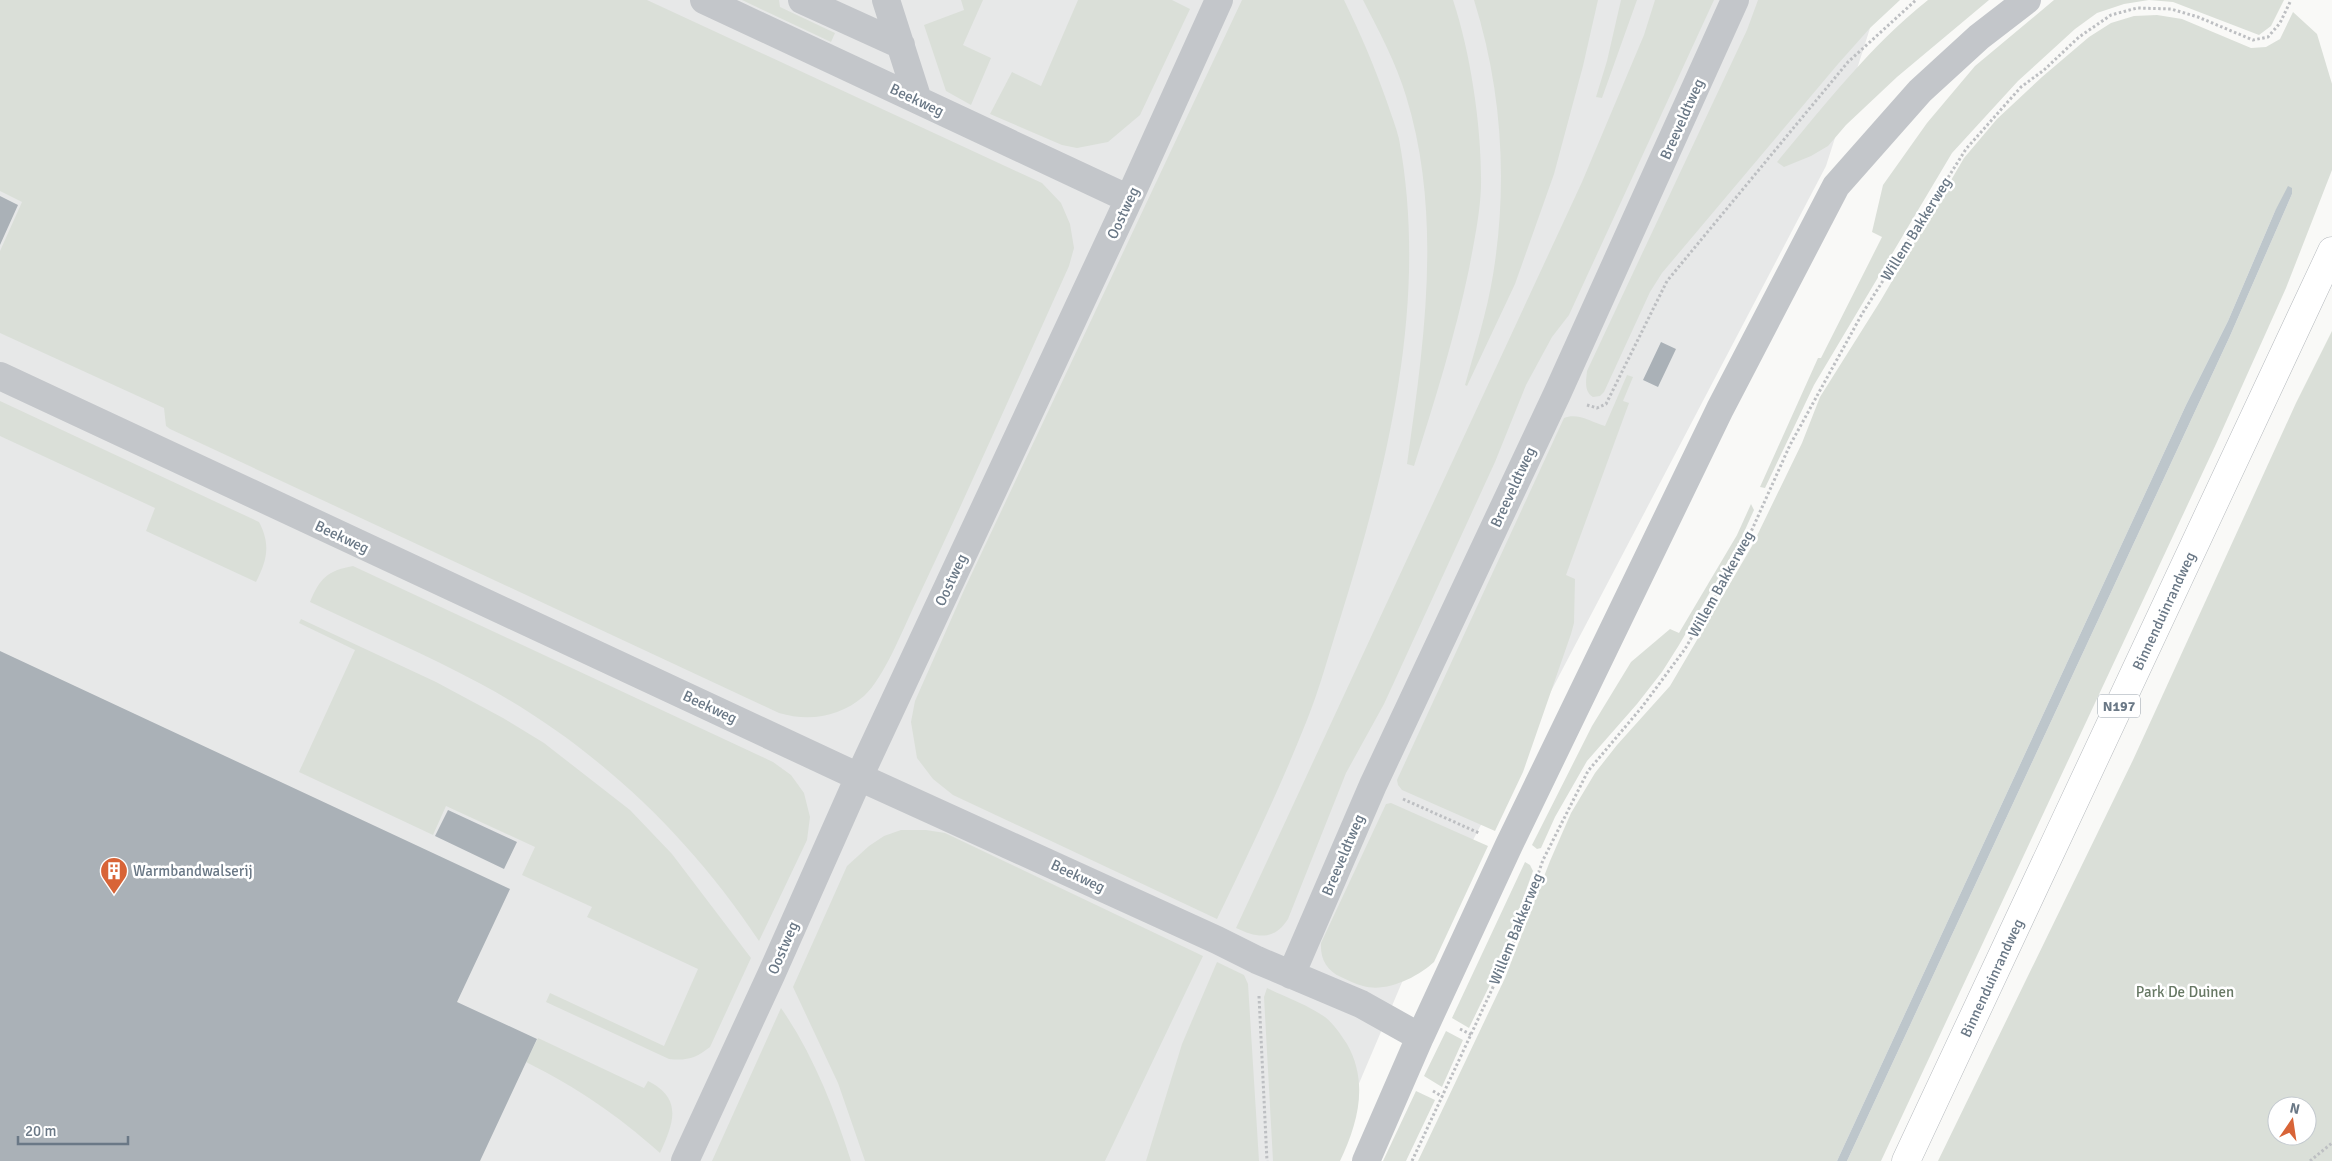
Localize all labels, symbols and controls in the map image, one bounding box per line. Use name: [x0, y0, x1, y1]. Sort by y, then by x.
street label: Breeveldtweg: [1656, 76, 1708, 162]
street label: Beekweg: [887, 80, 947, 120]
street label: Willem Bakkerweg: [1877, 174, 1955, 284]
street label: Oostweg: [1103, 184, 1143, 242]
street label: Breeveldtweg: [1487, 444, 1540, 530]
street label: Beekweg: [312, 517, 372, 557]
street label: Willem Bakkerweg: [1684, 528, 1758, 640]
street label: Binnenduinrandweg: [2129, 549, 2199, 673]
street label: Oostweg: [931, 551, 971, 609]
street label: Beekweg: [680, 687, 740, 727]
road number: N197: [2098, 694, 2140, 718]
street label: Breeveldtweg: [1318, 811, 1368, 898]
building icon: Warmbandwalserij: [99, 856, 129, 895]
street label: Beekweg: [1048, 856, 1108, 896]
place label: Warmbandwalserij: [133, 862, 253, 880]
street label: Willem Bakkerweg: [1485, 870, 1547, 988]
street label: Binnenduinrandweg: [1957, 916, 2027, 1040]
street label: Oostweg: [764, 919, 802, 977]
park label: Park De Duinen: [2136, 983, 2234, 1001]
north arrow: [2267, 1096, 2317, 1146]
text: N: [2288, 1099, 2301, 1118]
scale bar: [18, 1114, 128, 1146]
text: 20 m: [25, 1122, 56, 1140]

